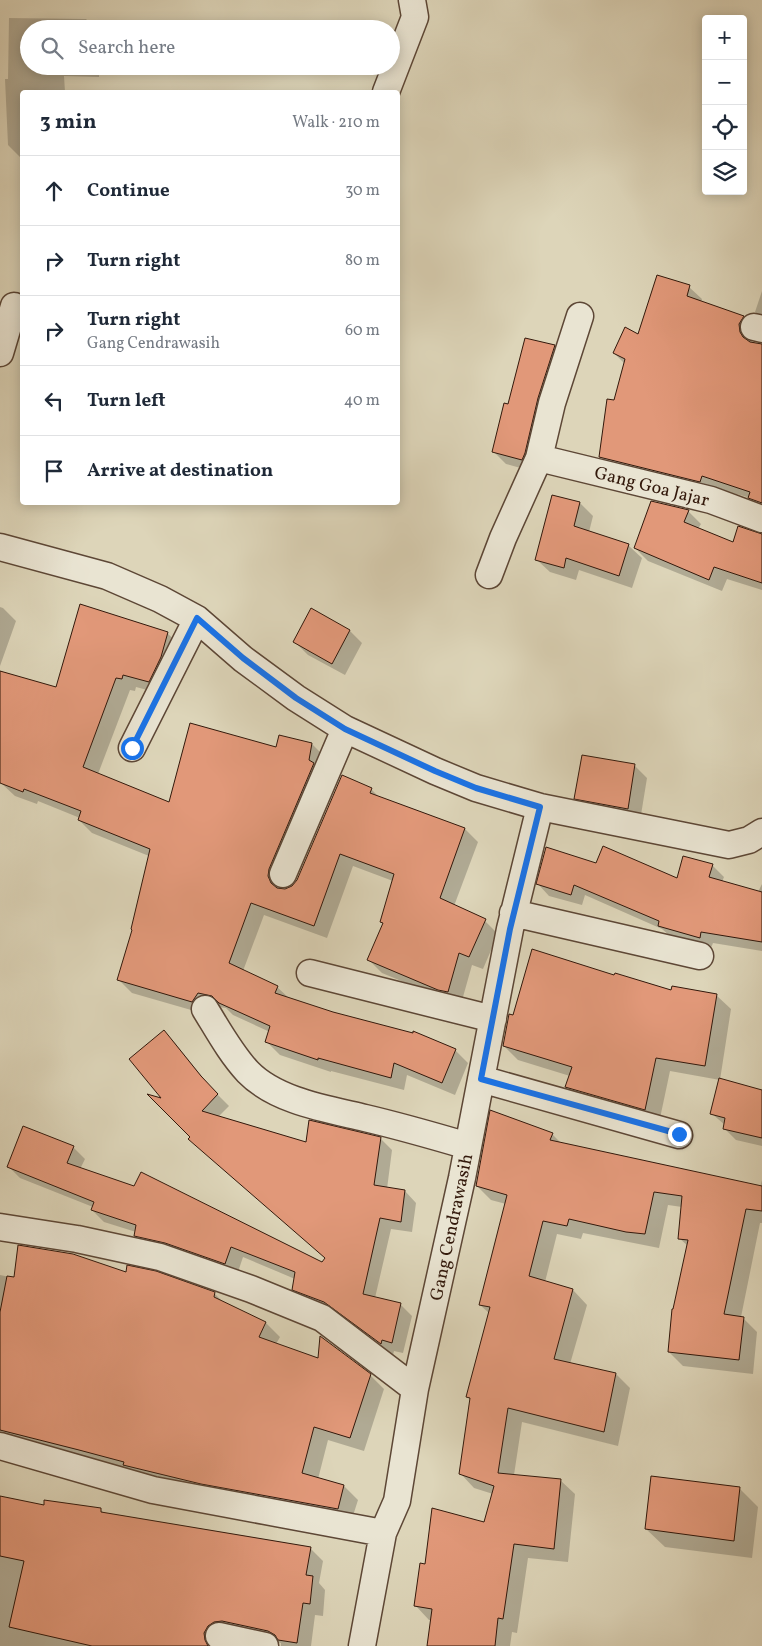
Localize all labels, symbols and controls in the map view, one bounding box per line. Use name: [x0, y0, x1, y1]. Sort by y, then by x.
map controls: [702, 15, 747, 195]
button: +: [702, 15, 747, 60]
search box: [20, 20, 400, 75]
icon: search: [38, 34, 66, 62]
text: Search here: [78, 35, 175, 61]
button: −: [702, 60, 747, 105]
button: locate: [702, 105, 747, 150]
text: 3 min: [40, 108, 96, 137]
text: Walk · 210 m: [292, 112, 380, 134]
button: layers: [702, 150, 747, 195]
icon: ahead: [40, 177, 68, 205]
text: Continue: [87, 178, 170, 204]
text: 30 m: [345, 180, 380, 202]
icon: right: [40, 247, 68, 275]
text: Turn right: [87, 248, 180, 274]
text: 80 m: [345, 250, 380, 272]
text: Turn right: [87, 307, 180, 333]
icon: right: [40, 317, 68, 345]
text: 60 m: [345, 320, 380, 342]
text: Gang Cendrawasih: [87, 333, 220, 355]
icon: left: [40, 387, 68, 415]
text: Turn left: [87, 388, 166, 414]
text: 40 m: [344, 390, 380, 412]
icon: arrive: [40, 457, 68, 485]
text: Arrive at destination: [87, 458, 273, 484]
street label: Gang Goa Jajar: [592, 461, 712, 514]
route start: [121, 737, 144, 760]
route end: [668, 1123, 691, 1146]
street label: Gang Cendrawasih: [425, 1151, 480, 1303]

